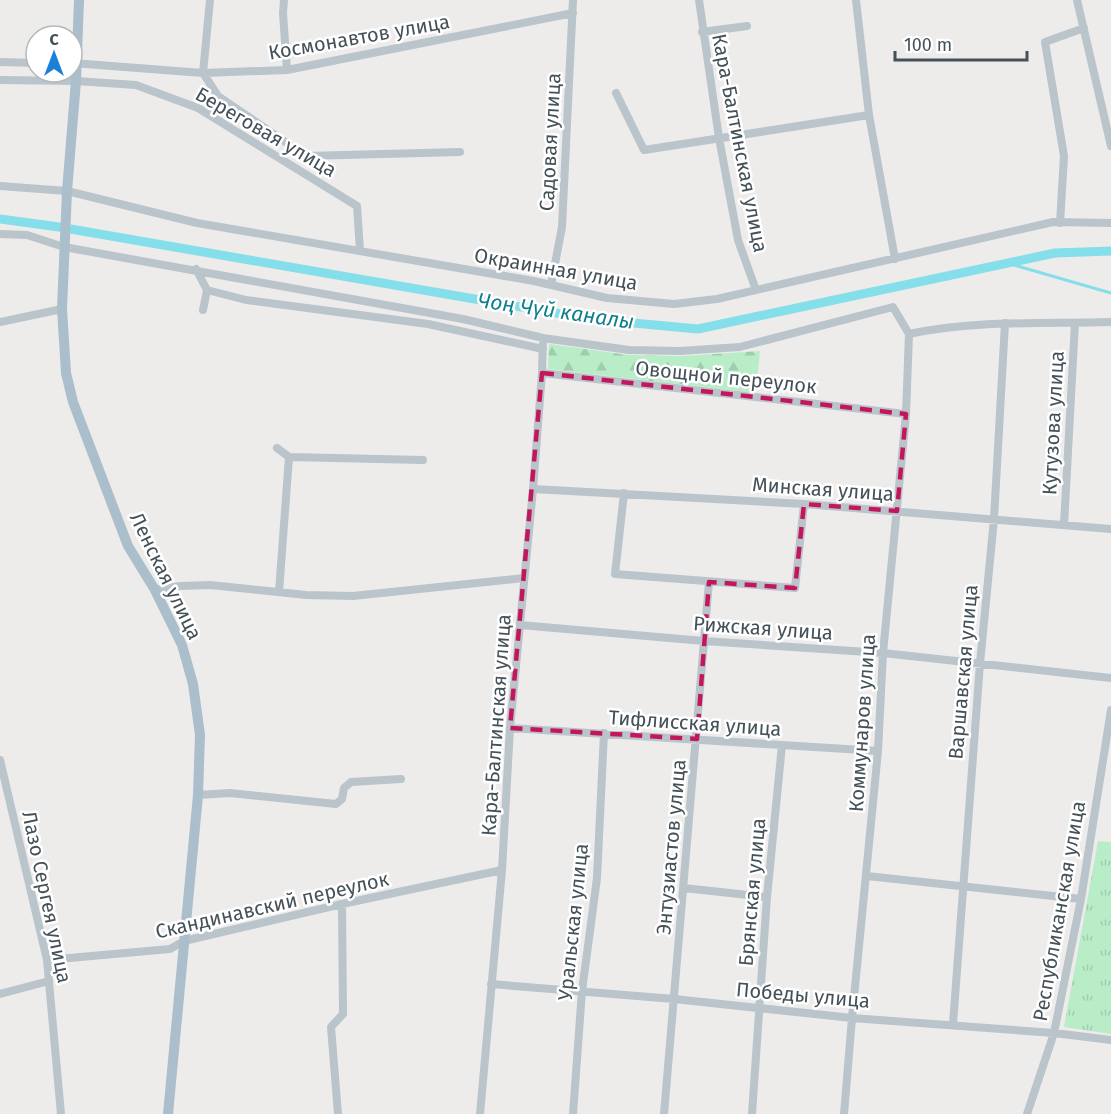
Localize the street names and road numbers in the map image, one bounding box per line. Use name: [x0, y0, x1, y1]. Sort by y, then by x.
street label: Космонавтов улица: [266, 9, 452, 65]
street label: Кара-Балтинская улица: [707, 32, 773, 254]
street label: Садовая улица: [534, 72, 566, 212]
street label: Береговая улица: [191, 82, 341, 182]
street label: Окраинная улица: [472, 243, 640, 295]
street label: Кутузова улица: [1037, 350, 1069, 496]
street label: Овощной переулок: [634, 356, 818, 399]
street label: Минская улица: [751, 472, 895, 506]
street label: Ленская улица: [125, 508, 207, 644]
street label: Варшавская улица: [943, 584, 983, 760]
street label: Рижская улица: [692, 611, 834, 645]
street label: Кара-Балтинская улица: [476, 613, 516, 837]
street label: Коммунаров улица: [844, 633, 880, 813]
street label: Тифлисская улица: [608, 705, 782, 741]
street label: Энтузиастов улица: [651, 758, 691, 936]
street label: Республиканская улица: [1028, 799, 1090, 1023]
street label: Лазо Сергея улица: [17, 809, 77, 985]
street label: Брянская улица: [734, 817, 770, 967]
street label: Уральская улица: [553, 842, 593, 1002]
street label: Скандинавский переулок: [153, 866, 392, 944]
street label: Победы улица: [735, 977, 871, 1013]

